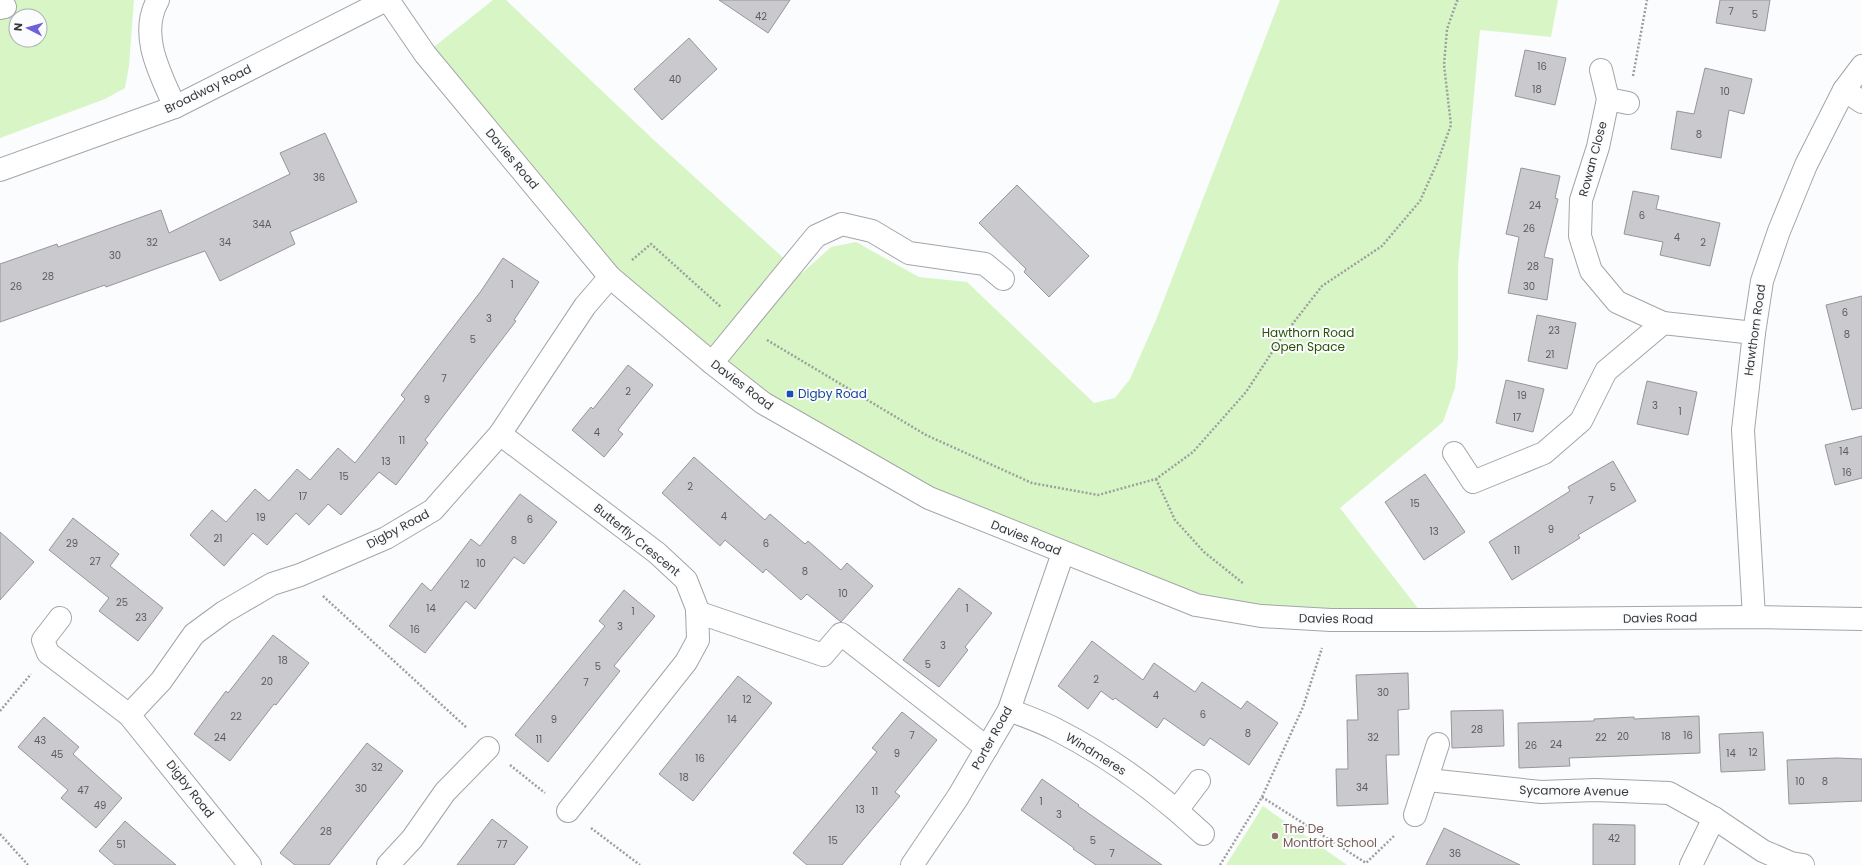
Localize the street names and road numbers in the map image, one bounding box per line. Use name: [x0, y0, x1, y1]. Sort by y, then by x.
street label: Broadway Road: [161, 60, 254, 117]
street label: Rowan Close: [1574, 119, 1611, 198]
street label: Davies Road: [482, 125, 543, 193]
street label: Hawthorn Road: [1740, 283, 1769, 377]
street label: Davies Road: [707, 355, 777, 414]
street label: Butterfly Crescent: [590, 499, 684, 580]
street label: Digby Road: [363, 505, 432, 552]
street label: Davies Road: [989, 516, 1064, 559]
street label: Davies Road: [1623, 608, 1697, 627]
street label: Davies Road: [1299, 609, 1373, 628]
street label: Porter Road: [967, 703, 1016, 772]
street label: Windmeres: [1063, 728, 1130, 779]
street label: Digby Road: [163, 756, 218, 821]
street label: Sycamore Avenue: [1519, 781, 1629, 800]

